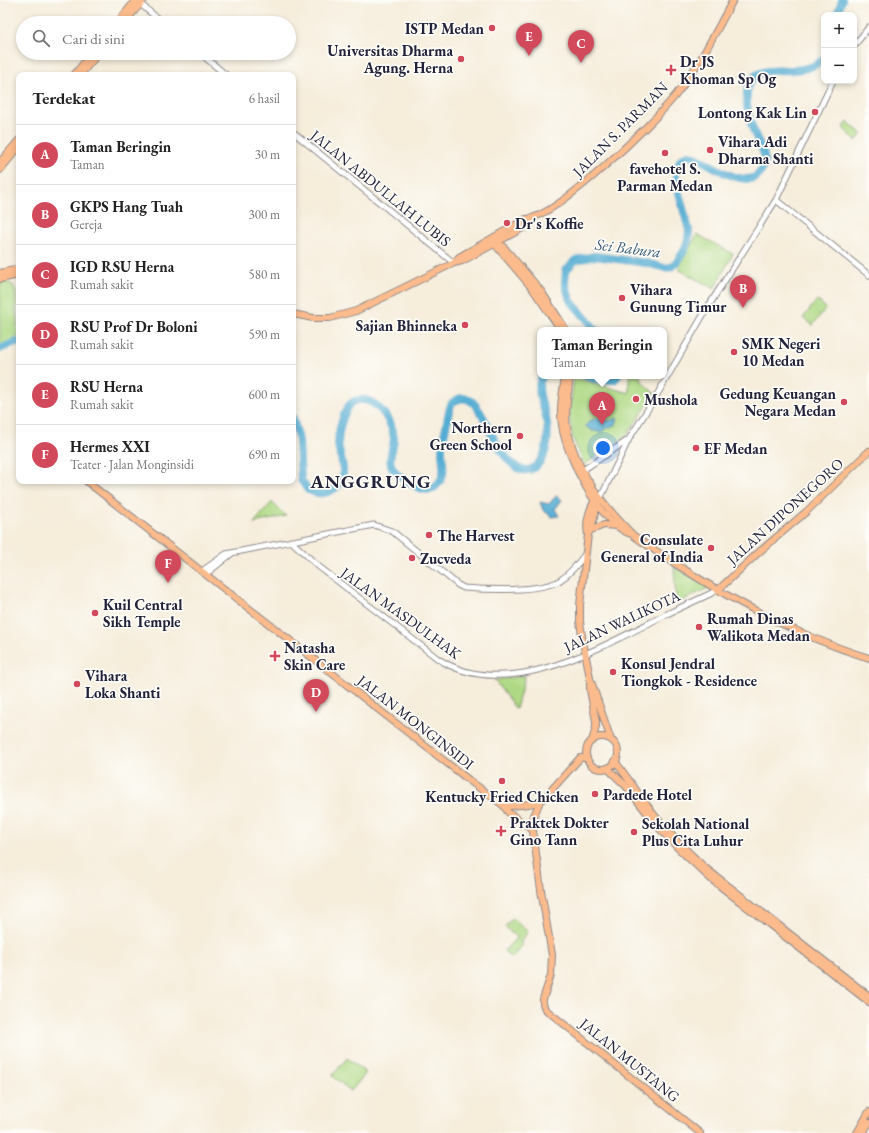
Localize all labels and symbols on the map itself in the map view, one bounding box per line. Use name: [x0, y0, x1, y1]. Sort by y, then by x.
place label: ISTP Medan: [405, 19, 485, 38]
marker: ISTP Medan: [487, 23, 497, 33]
pin: E: [516, 23, 542, 56]
pin: C: [568, 30, 594, 63]
place label: Universitas Dharma Agung. Herna: [327, 41, 453, 77]
place label: Dr JS Khoman Sp Og: [680, 52, 777, 88]
marker: Universitas Dharma Agung. Herna: [456, 54, 466, 64]
marker: Dr JS Khoman Sp Og: [665, 64, 677, 76]
street label: JALAN S. PARMAN: [567, 77, 672, 182]
place label: Lontong Kak Lin: [698, 103, 808, 122]
marker: Lontong Kak Lin: [810, 107, 820, 117]
street label: JALAN ABDULLAH LUBIS: [306, 124, 455, 250]
place label: Vihara Adi Dharma Shanti: [718, 132, 814, 168]
marker: Vihara Adi Dharma Shanti: [705, 145, 715, 155]
marker: favehotel S. Parman Medan: [660, 148, 670, 158]
place label: favehotel S. Parman Medan: [617, 159, 713, 195]
place label: Dr's Koffie: [515, 214, 584, 233]
marker: Dr's Koffie: [502, 218, 512, 228]
water label: Sei Babura: [593, 233, 662, 262]
pin: B: [730, 275, 756, 308]
place label: Vihara Gunung Timur: [630, 280, 727, 316]
marker: Vihara Gunung Timur: [617, 293, 627, 303]
place label: Sajian Bhinneka: [356, 316, 457, 335]
marker: Sajian Bhinneka: [460, 320, 470, 330]
place label: SMK Negeri 10 Medan: [742, 334, 821, 370]
marker: SMK Negeri 10 Medan: [729, 347, 739, 357]
place label: Gedung Keuangan Negara Medan: [720, 384, 837, 420]
place label: Mushola: [644, 390, 698, 409]
pin: A: [589, 392, 615, 425]
marker: Mushola: [631, 394, 641, 404]
marker: Gedung Keuangan Negara Medan: [839, 397, 849, 407]
place label: Northern Green School: [430, 418, 513, 454]
marker: Northern Green School: [515, 431, 525, 441]
your location: [593, 438, 613, 458]
place label: EF Medan: [704, 439, 768, 458]
marker: EF Medan: [691, 443, 701, 453]
street label: JALAN DIPONEGORO: [721, 454, 847, 570]
district label: ANGGRUNG: [309, 469, 432, 494]
place label: The Harvest: [437, 526, 515, 545]
marker: The Harvest: [424, 530, 434, 540]
place label: Consulate General of India: [601, 530, 703, 566]
marker: Consulate General of India: [706, 543, 716, 553]
place label: Zucveda: [420, 549, 472, 568]
pin: F: [155, 550, 181, 583]
marker: Zucveda: [407, 553, 417, 563]
street label: JALAN MASDULHAK: [335, 562, 466, 664]
street label: JALAN WALIKOTA: [559, 585, 684, 657]
place label: Kuil Central Sikh Temple: [103, 595, 183, 631]
marker: Kuil Central Sikh Temple: [90, 608, 100, 618]
place label: Rumah Dinas Walikota Medan: [707, 609, 811, 645]
marker: Rumah Dinas Walikota Medan: [694, 622, 704, 632]
place label: Natasha Skin Care: [284, 638, 345, 674]
marker: Natasha Skin Care: [269, 650, 281, 662]
place label: Konsul Jendral Tiongkok - Residence: [621, 654, 757, 690]
place label: Vihara Loka Shanti: [85, 666, 161, 702]
marker: Konsul Jendral Tiongkok - Residence: [608, 667, 618, 677]
street label: JALAN MONGINSIDI: [352, 669, 478, 773]
marker: Vihara Loka Shanti: [72, 679, 82, 689]
pin: D: [303, 679, 329, 712]
marker: Kentucky Fried Chicken: [497, 776, 507, 786]
place label: Pardede Hotel: [603, 785, 693, 804]
place label: Kentucky Fried Chicken: [425, 787, 579, 806]
marker: Pardede Hotel: [590, 789, 600, 799]
place label: Praktek Dokter Gino Tann: [510, 813, 610, 849]
place label: Sekolah National Plus Cita Luhur: [642, 814, 750, 850]
marker: Praktek Dokter Gino Tann: [495, 825, 507, 837]
marker: Sekolah National Plus Cita Luhur: [629, 827, 639, 837]
street label: JALAN MUSTANG: [575, 1013, 684, 1106]

